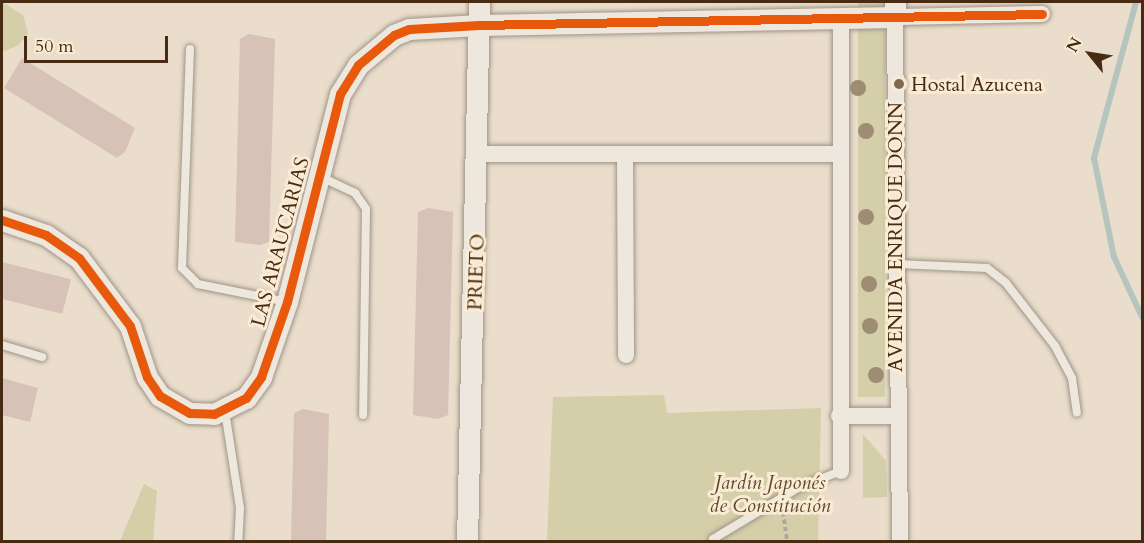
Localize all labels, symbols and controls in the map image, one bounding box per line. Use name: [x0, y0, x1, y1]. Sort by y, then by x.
scale bar: [27, 24, 171, 62]
north arrow: [1060, 24, 1120, 84]
text: N: [1061, 33, 1087, 57]
text: 50 m: [35, 34, 74, 59]
place label: Hostal Azucena: [911, 72, 1043, 96]
marker: Hostal Azucena: [892, 77, 906, 91]
street label: AVENIDA ENRIQUE DONN: [883, 102, 907, 372]
street label: LAS ARAUCARIAS: [246, 154, 314, 330]
street label: PRIETO: [463, 233, 489, 311]
park label: Jardín Japonés de Constitución: [710, 471, 830, 518]

